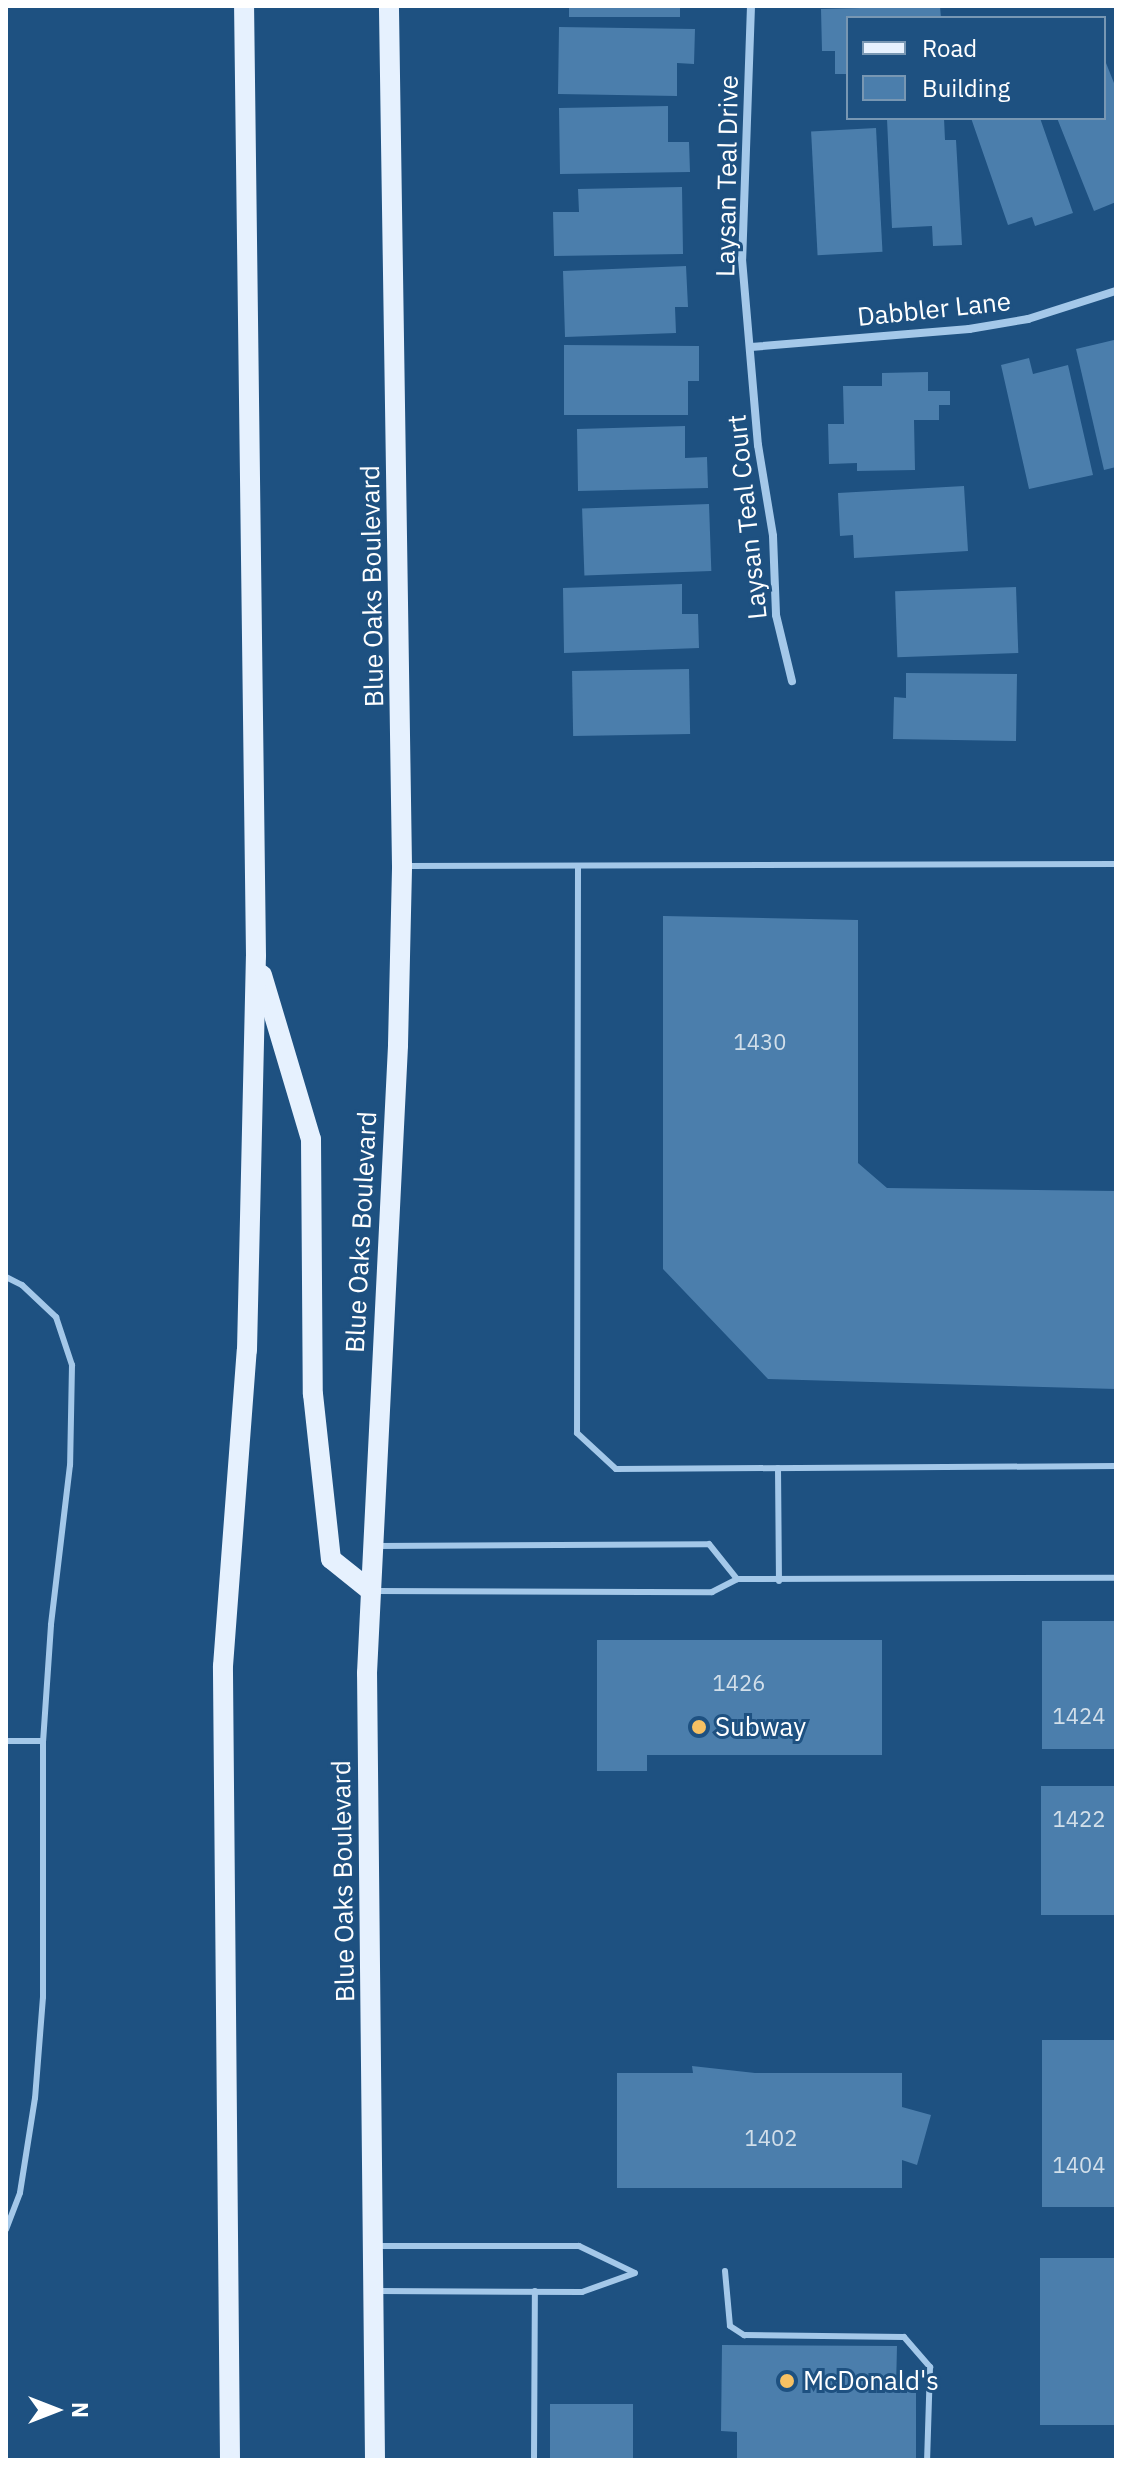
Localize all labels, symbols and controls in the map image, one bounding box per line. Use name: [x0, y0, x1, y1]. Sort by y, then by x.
legend: [846, 16, 1106, 120]
text: Road: [922, 32, 977, 64]
text: Building: [922, 72, 1010, 104]
street label: Laysan Teal Drive: [710, 75, 744, 277]
street label: Dabbler Lane: [856, 285, 1012, 333]
street label: Laysan Teal Court: [721, 413, 773, 621]
street label: Blue Oaks Boulevard: [354, 465, 390, 707]
house number: 1430: [734, 1029, 786, 1055]
street label: Blue Oaks Boulevard: [339, 1110, 383, 1354]
house number: 1426: [713, 1670, 765, 1696]
house number: 1424: [1053, 1703, 1105, 1729]
place label: Subway: [715, 1711, 806, 1743]
marker: Subway: [690, 1718, 708, 1736]
street label: Blue Oaks Boulevard: [325, 1760, 361, 2002]
house number: 1422: [1053, 1806, 1105, 1832]
house number: 1402: [745, 2125, 797, 2151]
house number: 1404: [1053, 2152, 1105, 2178]
place label: McDonald's: [803, 2365, 939, 2397]
north arrow: [16, 2370, 96, 2450]
marker: McDonald's: [778, 2372, 796, 2390]
text: N: [66, 2402, 95, 2418]

